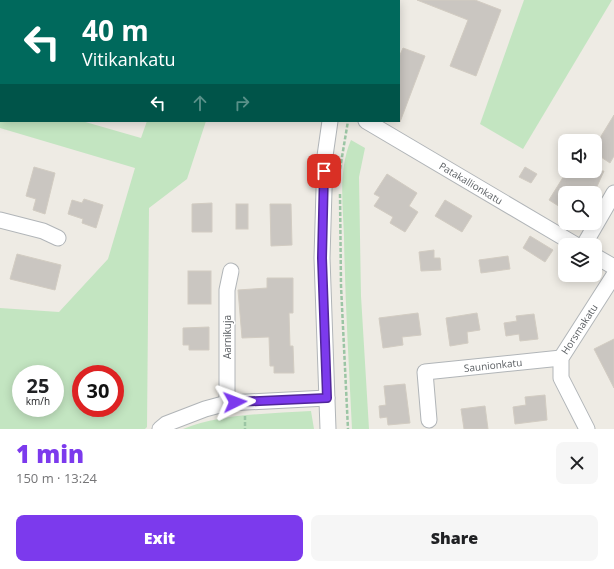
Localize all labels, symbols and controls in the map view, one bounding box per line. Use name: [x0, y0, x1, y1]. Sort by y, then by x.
text: 40 m: [82, 11, 149, 49]
icon: left: [16, 16, 68, 68]
text: Vitikankatu: [82, 47, 176, 71]
icon: left: [147, 92, 169, 114]
icon: ahead: [189, 92, 211, 114]
icon: right: [231, 92, 253, 114]
map controls: [558, 134, 602, 282]
button: sound: [558, 134, 602, 178]
pin: [307, 154, 341, 188]
street label: Patakallionkatu: [437, 159, 505, 207]
icon: arrive: [313, 160, 335, 182]
button: search: [558, 186, 602, 230]
button: layers: [558, 238, 602, 282]
street label: Horsmakatu: [557, 301, 601, 357]
street label: Aarnikuja: [220, 315, 234, 359]
street label: Saunionkatu: [463, 355, 523, 375]
speed limit sign: 30: [72, 365, 124, 417]
text: 25: [27, 372, 49, 399]
position arrow: [214, 381, 256, 423]
text: km/h: [26, 394, 50, 408]
text: 1 min: [16, 437, 84, 470]
button: close: [556, 442, 598, 484]
text: 150 m · 13:24: [16, 469, 97, 487]
button: Exit: [16, 515, 303, 561]
button: Share: [311, 515, 598, 561]

